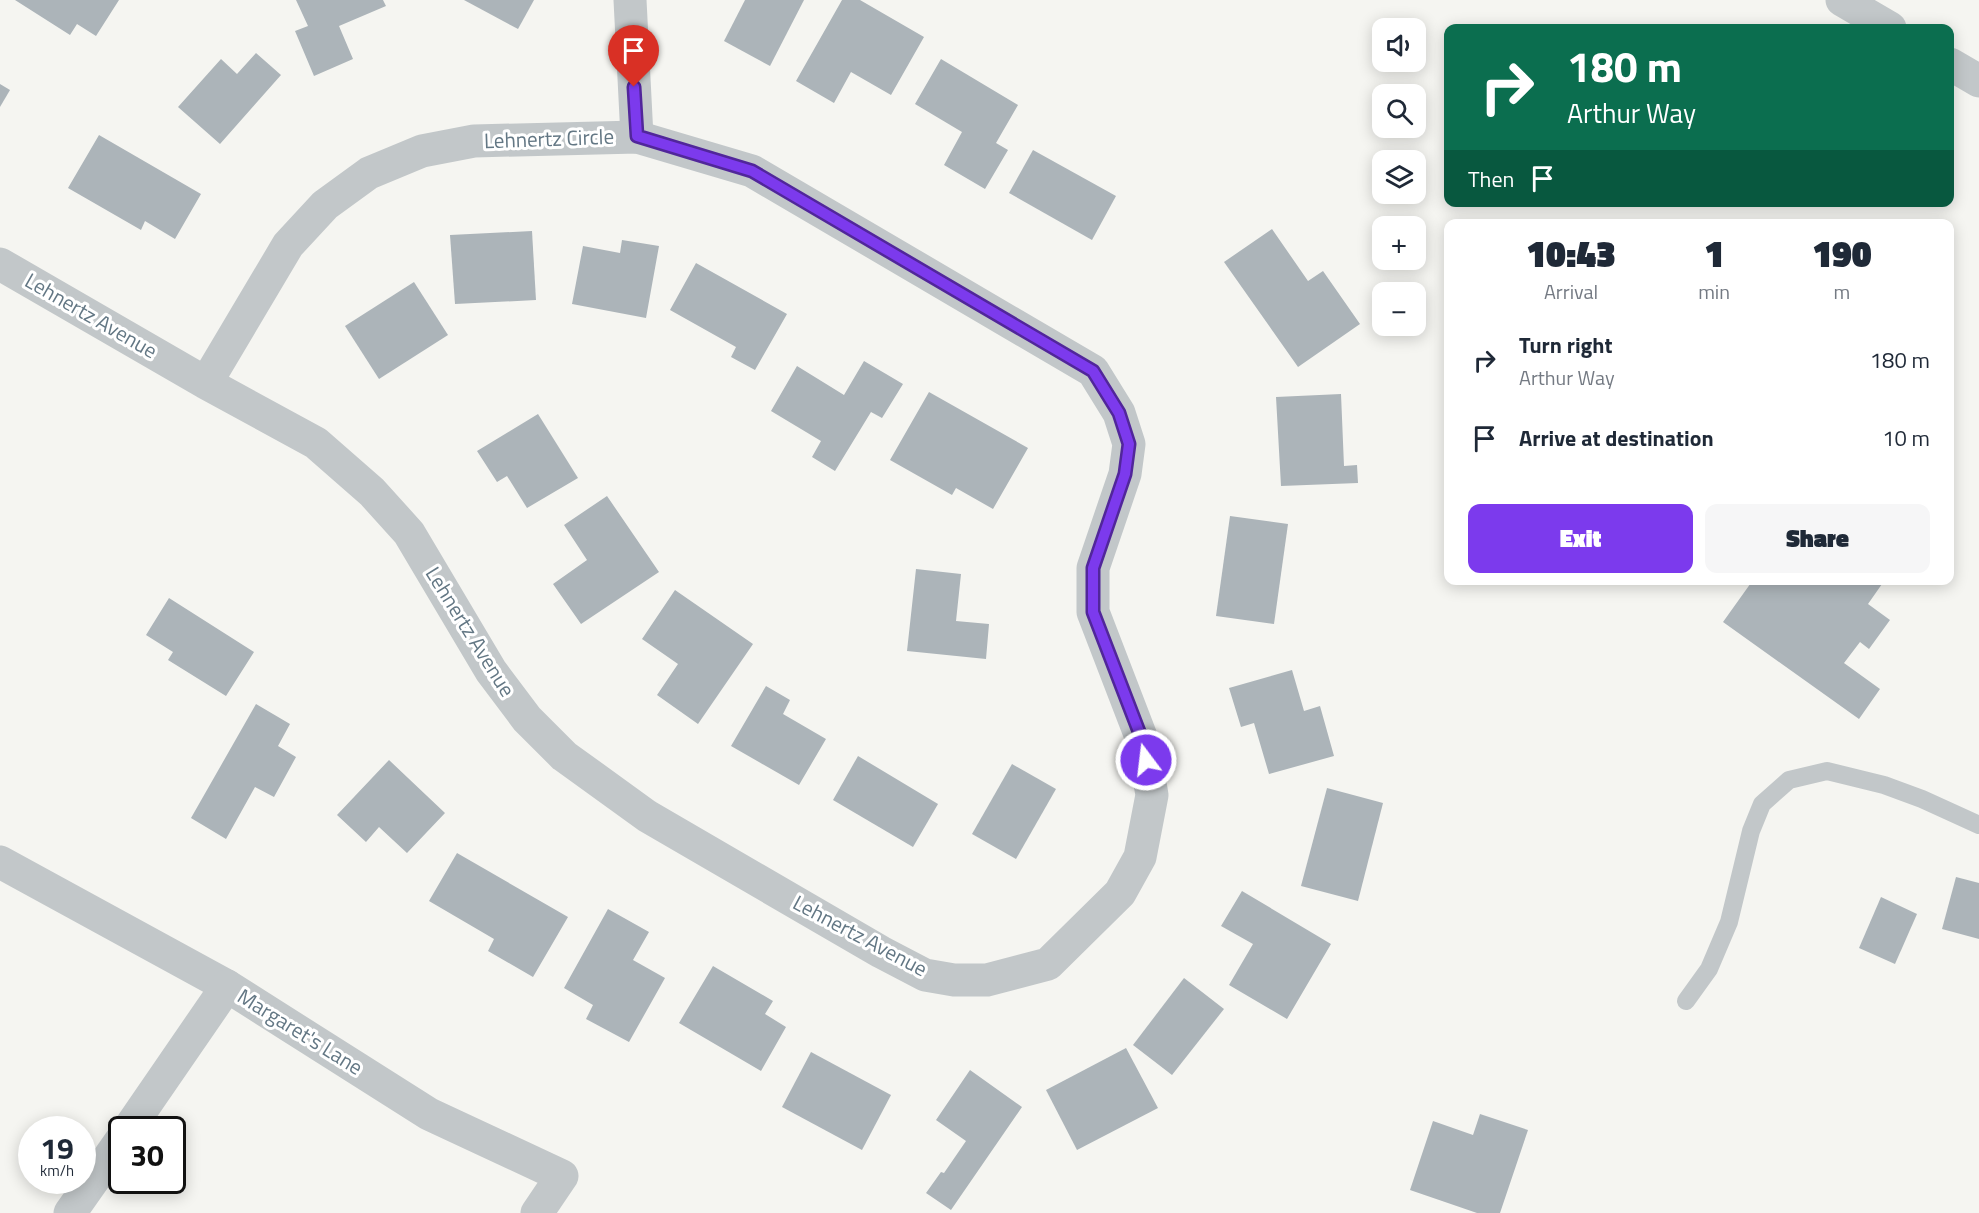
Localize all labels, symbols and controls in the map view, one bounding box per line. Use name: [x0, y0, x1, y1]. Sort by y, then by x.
map controls: [1372, 18, 1426, 336]
button: sound: [1372, 18, 1426, 72]
pin: [608, 25, 659, 87]
icon: arrive: [617, 34, 650, 67]
text: 180 m: [1567, 34, 1682, 98]
icon: right: [1468, 48, 1546, 126]
button: search: [1372, 84, 1426, 138]
text: Arthur Way: [1567, 92, 1696, 133]
street label: Lehnertz Circle: [483, 120, 615, 156]
button: layers: [1372, 150, 1426, 204]
text: Then: [1468, 162, 1514, 196]
icon: arrive: [1526, 162, 1559, 195]
button: +: [1372, 216, 1426, 270]
text: 10:43: [1526, 226, 1616, 281]
text: 1: [1704, 226, 1724, 281]
text: 190: [1812, 226, 1872, 281]
street label: Lehnertz Avenue: [19, 264, 164, 366]
text: Arrival: [1544, 276, 1598, 307]
text: min: [1698, 276, 1730, 307]
text: m: [1834, 276, 1850, 307]
button: −: [1372, 282, 1426, 336]
text: Turn right: [1519, 328, 1613, 362]
text: 180 m: [1870, 343, 1930, 377]
icon: right: [1468, 344, 1501, 377]
text: Arthur Way: [1519, 362, 1615, 393]
text: Arrive at destination: [1519, 421, 1714, 455]
text: 10 m: [1882, 421, 1930, 455]
icon: arrive: [1468, 422, 1501, 455]
button: Exit: [1468, 504, 1693, 573]
button: Share: [1705, 504, 1930, 573]
street label: Lehnertz Avenue: [418, 560, 524, 703]
position arrow: [1114, 728, 1178, 792]
street label: Lehnertz Avenue: [788, 886, 933, 984]
street label: Margaret's Lane: [232, 980, 370, 1083]
speed limit sign: 30: [108, 1116, 186, 1194]
text: 19: [40, 1125, 74, 1171]
text: km/h: [40, 1159, 74, 1182]

